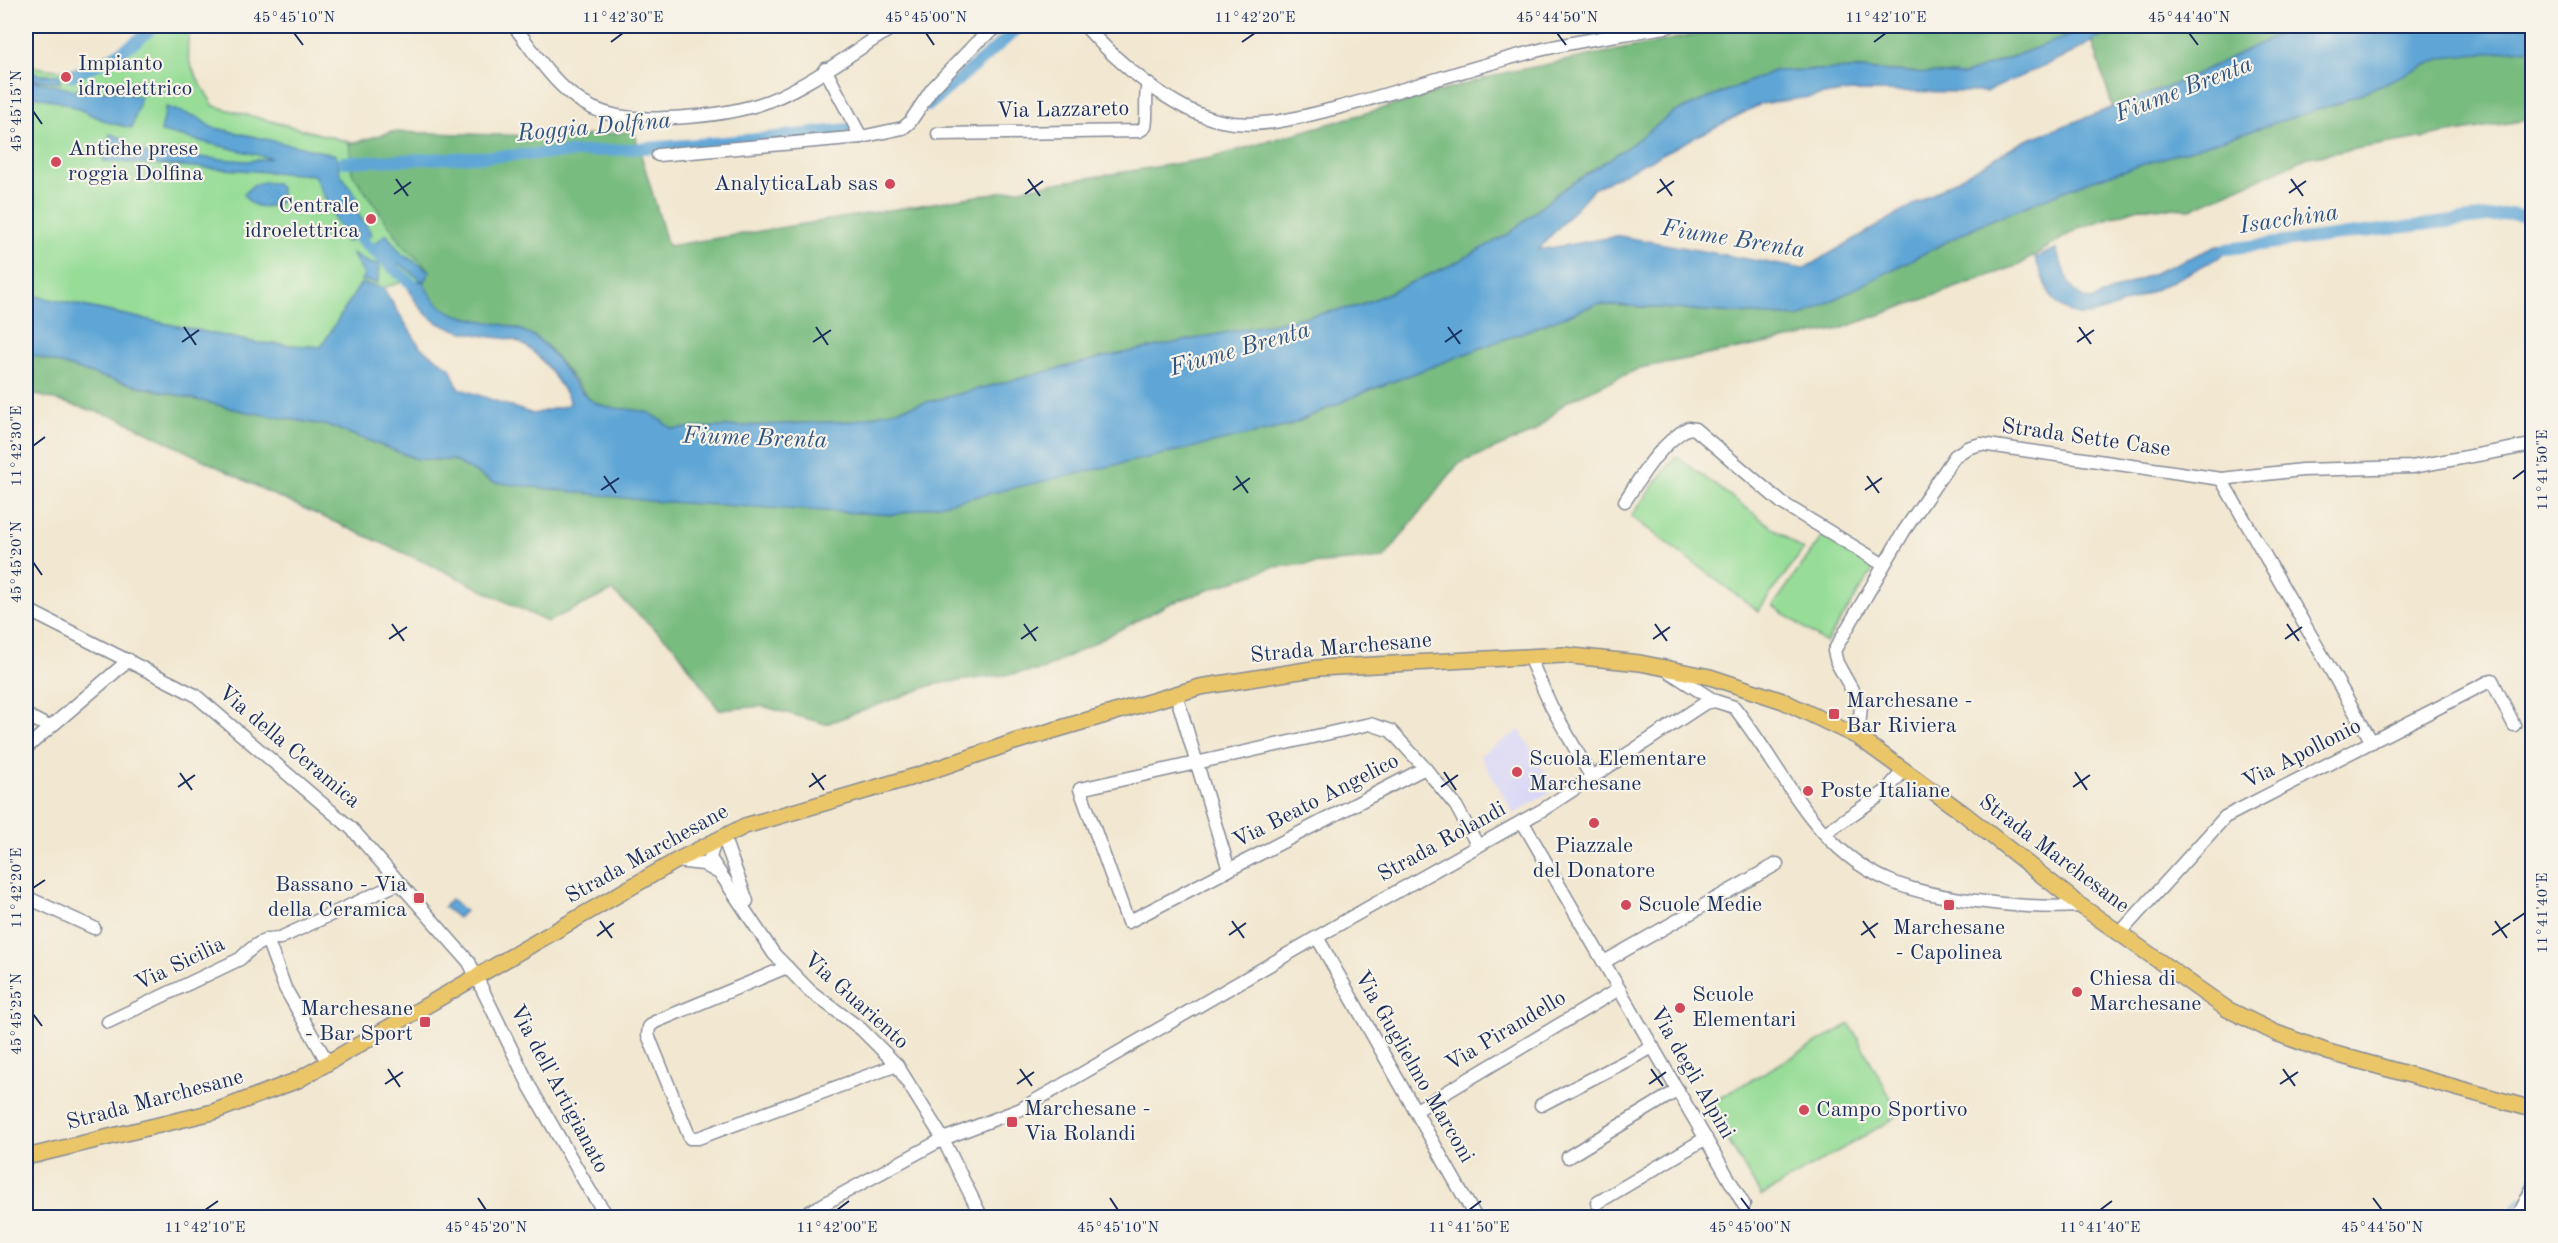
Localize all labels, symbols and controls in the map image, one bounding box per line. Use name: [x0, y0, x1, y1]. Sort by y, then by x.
text: 45°45'10"N: [253, 11, 335, 26]
text: 11°42'30"E: [583, 11, 663, 26]
text: 45°45'00"N: [885, 11, 967, 26]
text: 11°42'20"E: [1215, 11, 1295, 26]
text: 45°44'50"N: [1516, 11, 1598, 26]
text: 11°42'10"E: [1846, 11, 1926, 26]
text: 45°44'40"N: [2148, 11, 2230, 26]
place label: Impianto idroelettrico: [78, 53, 192, 100]
water label: Fiume Brenta: [2111, 53, 2256, 128]
text: 45°45'15"N: [10, 70, 25, 152]
marker: Impianto idroelettrico: [59, 70, 73, 84]
street label: Via Lazzareto: [997, 98, 1129, 122]
water label: Roggia Dolfina: [515, 109, 672, 147]
place label: Antiche prese roggia Dolfina: [68, 138, 203, 185]
marker: Antiche prese roggia Dolfina: [49, 155, 63, 169]
place label: AnalyticaLab sas: [714, 173, 878, 195]
marker: AnalyticaLab sas: [883, 177, 897, 191]
place label: Centrale idroelettrica: [245, 195, 359, 242]
water label: Isacchina: [2237, 201, 2340, 239]
marker: Centrale idroelettrica: [364, 212, 378, 226]
water label: Fiume Brenta: [1659, 217, 1807, 263]
water label: Fiume Brenta: [1166, 318, 1313, 382]
text: 11°42'30"E: [10, 406, 25, 486]
street label: Strada Sette Case: [2000, 415, 2172, 461]
water label: Fiume Brenta: [681, 424, 828, 454]
text: 11°41'50"E: [2536, 430, 2551, 510]
text: 45°45'20"N: [10, 521, 25, 603]
street label: Strada Marchesane: [1249, 629, 1433, 667]
street label: Via della Ceramica: [214, 681, 364, 813]
place label: Marchesane - Bar Riviera: [1846, 690, 1973, 737]
marker: Marchesane - Bar Riviera: [1827, 707, 1841, 721]
street label: Via Apollonio: [2239, 715, 2365, 793]
place label: Scuola Elementare Marchesane: [1529, 748, 1706, 795]
street label: Via Beato Angelico: [1229, 750, 1403, 852]
marker: Scuola Elementare Marchesane: [1510, 765, 1524, 779]
place label: Poste Italiane: [1820, 780, 1950, 802]
marker: Poste Italiane: [1801, 784, 1815, 798]
street label: Strada Marchesane: [1975, 790, 2133, 918]
street label: Strada Rolandi: [1374, 798, 1510, 886]
street label: Strada Marchesane: [562, 800, 732, 908]
marker: Piazzale del Donatore: [1587, 816, 1601, 830]
place label: Piazzale del Donatore: [1533, 835, 1655, 882]
text: 11°42'20"E: [10, 848, 25, 928]
text: 11°41'40"E: [2536, 873, 2551, 953]
place label: Bassano - Via della Ceramica: [268, 874, 407, 921]
marker: Bassano - Via della Ceramica: [412, 891, 426, 905]
place label: Scuole Medie: [1638, 894, 1762, 916]
marker: Scuole Medie: [1619, 898, 1633, 912]
marker: Marchesane - Capolinea: [1942, 898, 1956, 912]
place label: Marchesane - Capolinea: [1893, 917, 2005, 964]
street label: Via Sicilia: [132, 933, 228, 995]
street label: Via Guariento: [799, 948, 913, 1054]
street label: Via Guglielmo Marconi: [1350, 967, 1478, 1167]
place label: Chiesa di Marchesane: [2089, 968, 2201, 1015]
text: 45°45'25"N: [10, 973, 25, 1055]
place label: Scuole Elementari: [1692, 984, 1796, 1031]
marker: Chiesa di Marchesane: [2070, 985, 2084, 999]
street label: Via Pirandello: [1442, 987, 1570, 1075]
place label: Marchesane - Bar Sport: [301, 998, 413, 1045]
street label: Via dell'Artigianato: [505, 1001, 613, 1177]
marker: Scuole Elementari: [1673, 1001, 1687, 1015]
street label: Via degli Alpini: [1645, 1003, 1739, 1143]
marker: Marchesane - Bar Sport: [418, 1015, 432, 1029]
street label: Strada Marchesane: [64, 1066, 246, 1134]
place label: Marchesane - Via Rolandi: [1024, 1098, 1151, 1145]
place label: Campo Sportivo: [1816, 1099, 1968, 1121]
marker: Campo Sportivo: [1797, 1103, 1811, 1117]
marker: Marchesane - Via Rolandi: [1005, 1115, 1019, 1129]
text: 11°42'10"E: [165, 1221, 245, 1236]
text: 45°45'20"N: [445, 1221, 527, 1236]
text: 11°42'00"E: [797, 1221, 877, 1236]
text: 45°45'10"N: [1077, 1221, 1159, 1236]
text: 11°41'50"E: [1429, 1221, 1509, 1236]
text: 45°45'00"N: [1709, 1221, 1791, 1236]
text: 11°41'40"E: [2060, 1221, 2140, 1236]
text: 45°44'50"N: [2341, 1221, 2423, 1236]

